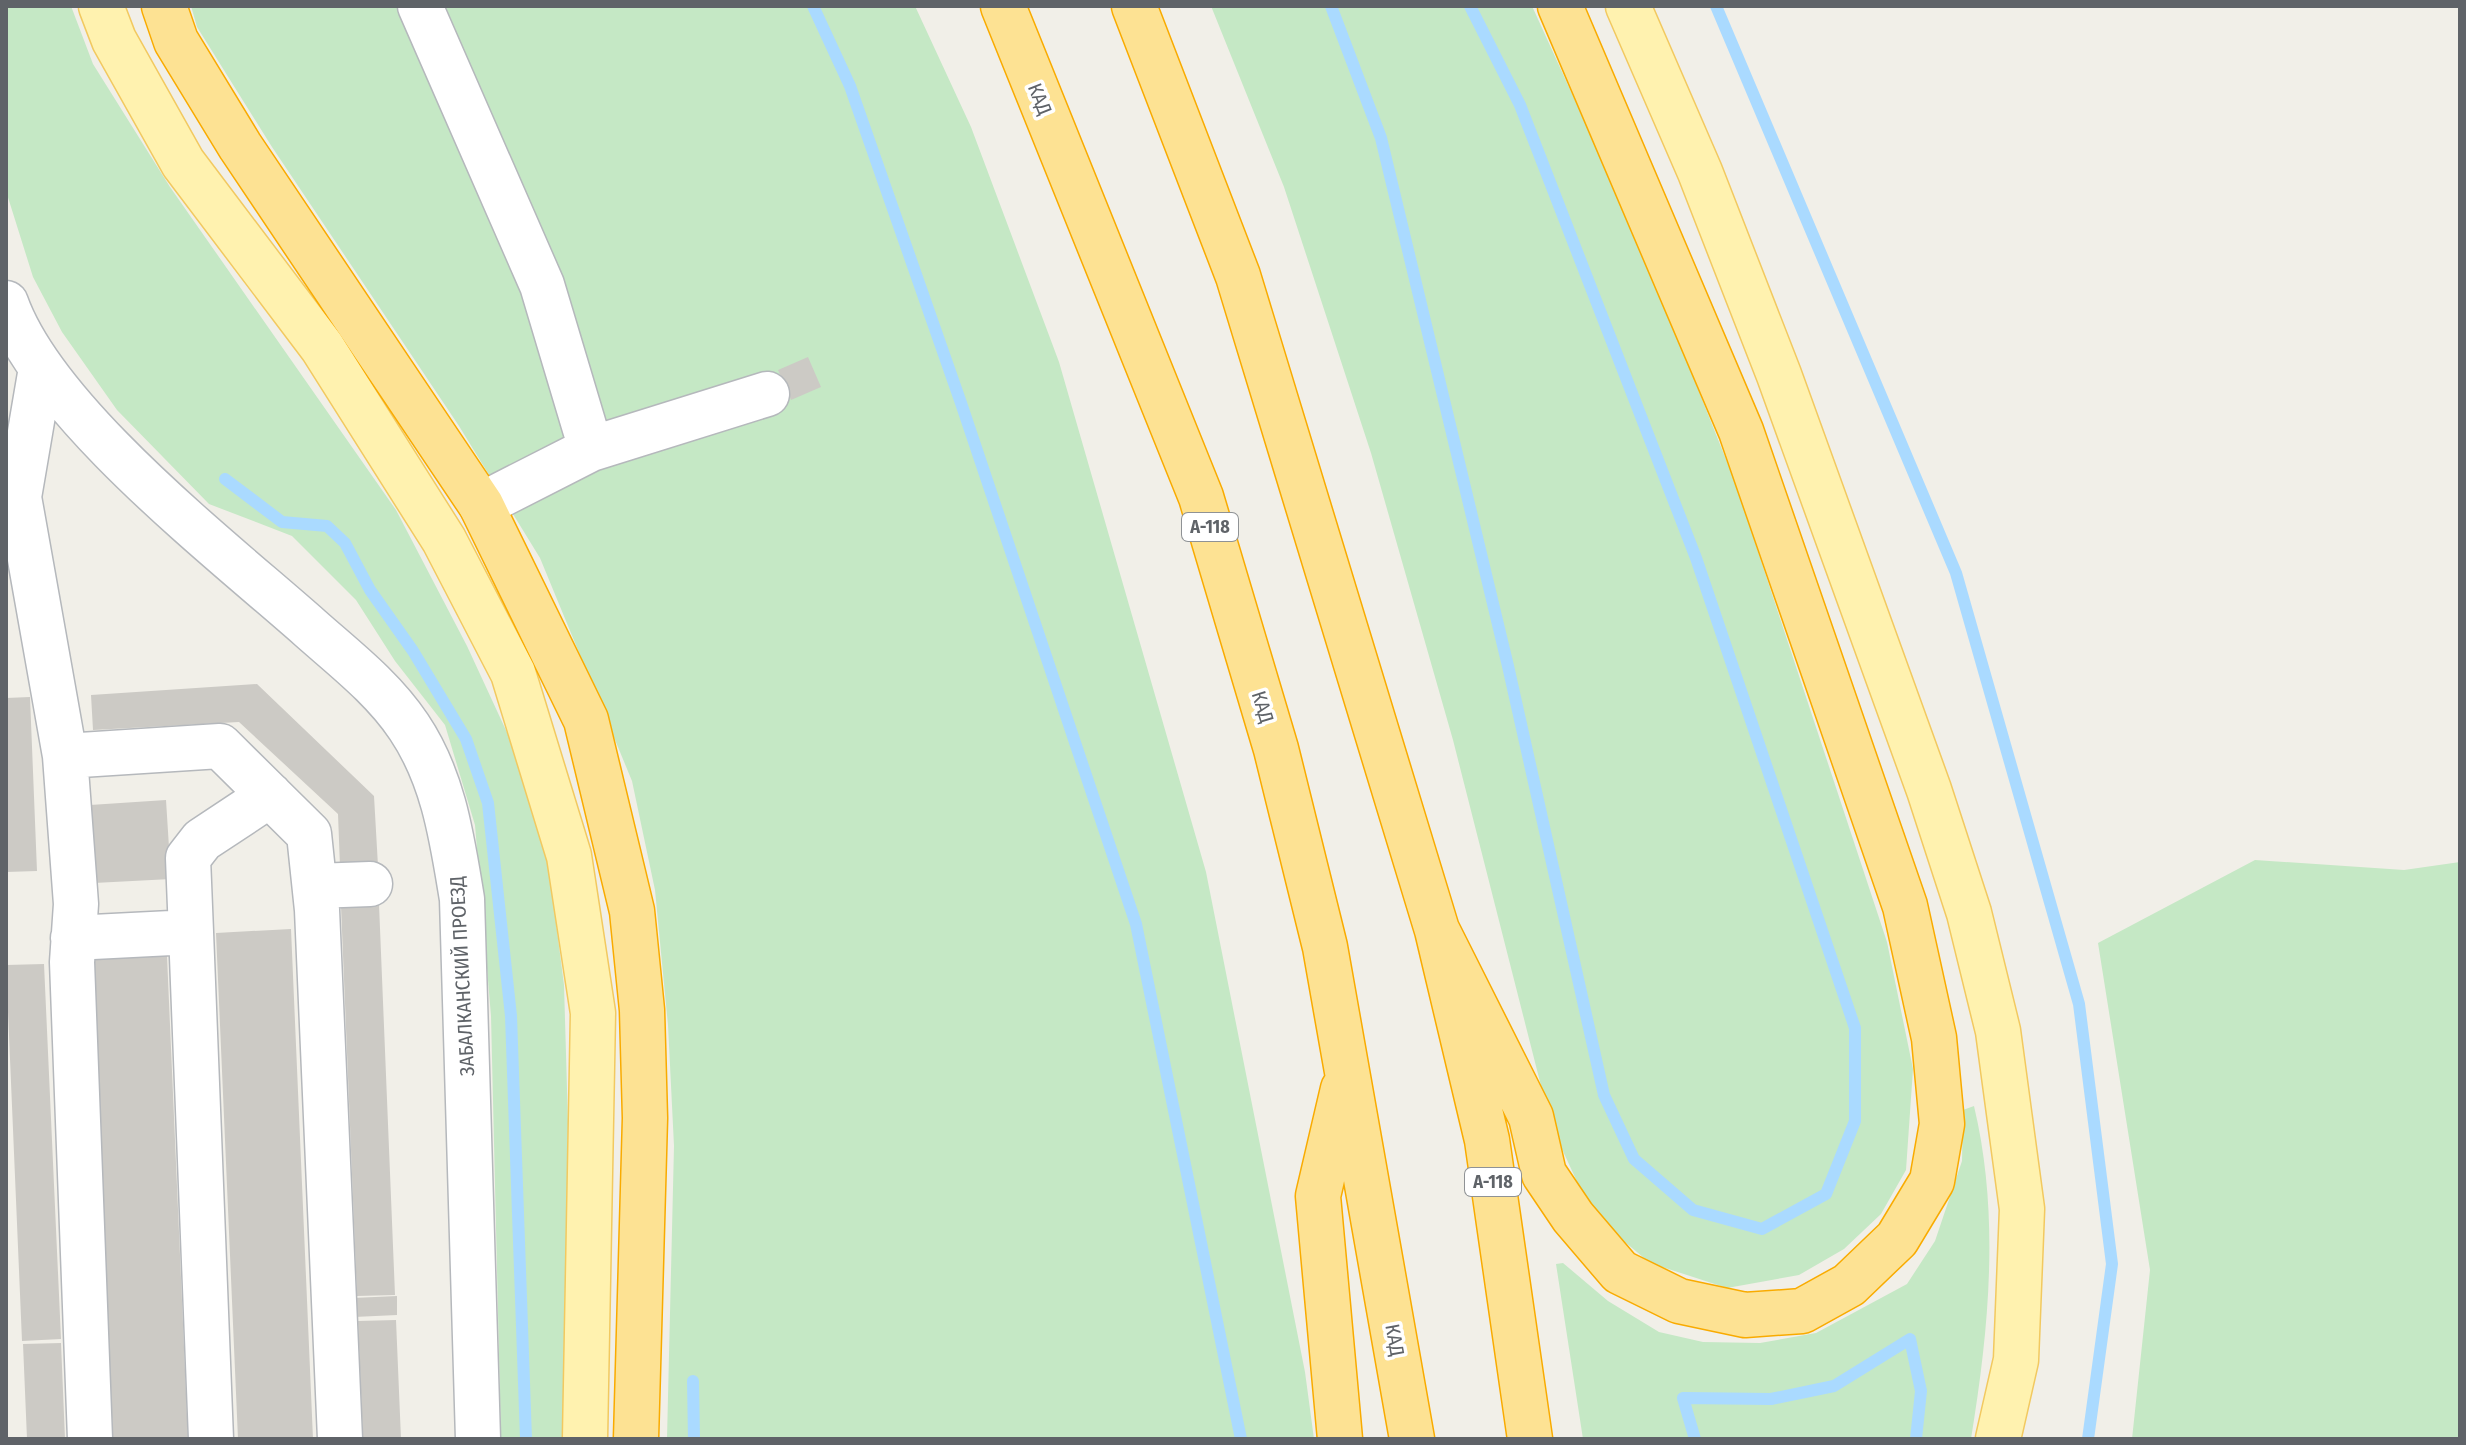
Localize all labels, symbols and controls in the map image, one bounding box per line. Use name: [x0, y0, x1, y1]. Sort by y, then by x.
street label: КАД: [1023, 80, 1057, 118]
road number: А-118: [1182, 513, 1238, 541]
street label: КАД: [1247, 688, 1279, 726]
street label: ЗАБАЛКАНСКИЙ ПРОЕЗД: [445, 875, 479, 1077]
road number: А-118: [1465, 1168, 1521, 1196]
street label: КАД: [1380, 1322, 1410, 1358]

